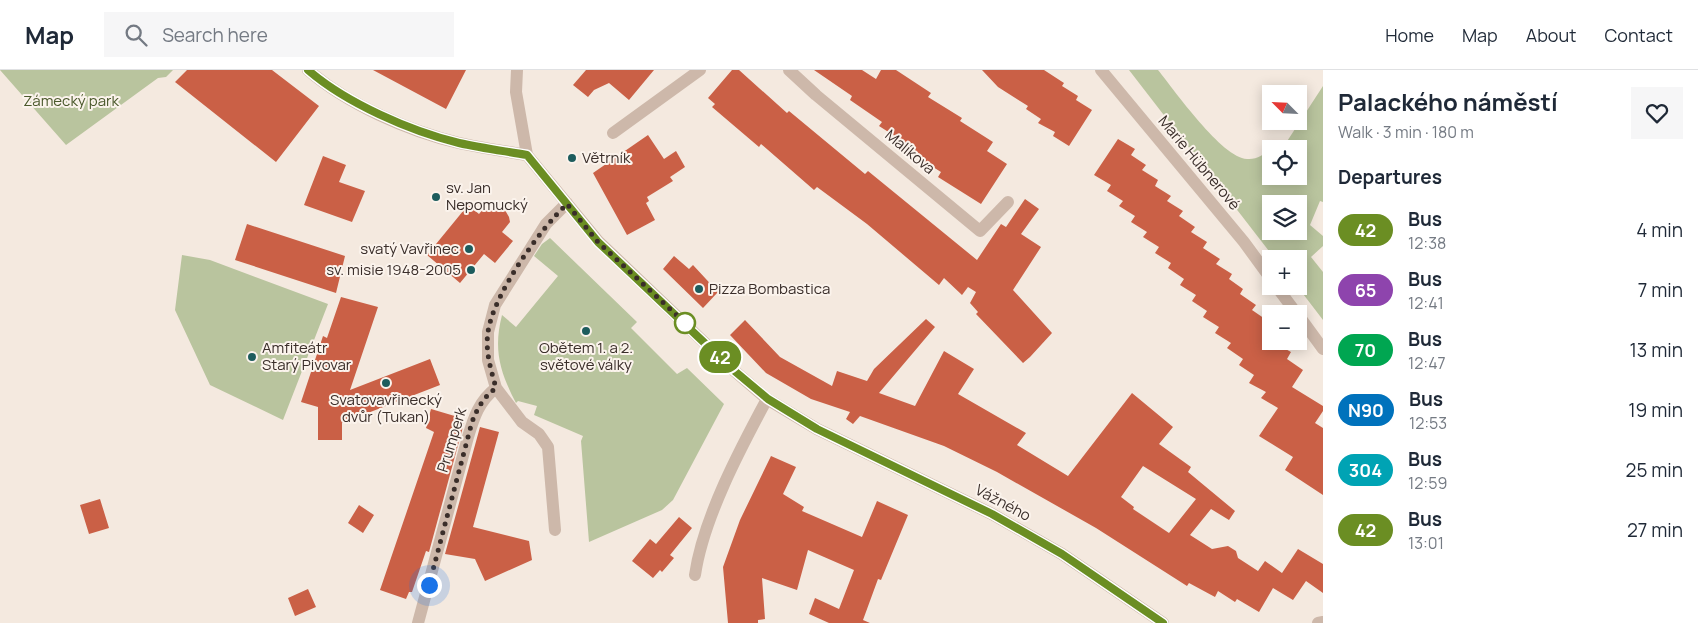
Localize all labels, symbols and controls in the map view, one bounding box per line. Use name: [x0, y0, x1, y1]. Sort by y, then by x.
search box: [104, 12, 454, 57]
text: Map: [25, 18, 74, 51]
icon: search: [122, 21, 150, 49]
text: Search here: [162, 22, 268, 48]
text: Home: [1385, 23, 1434, 47]
text: Map: [1462, 23, 1498, 47]
text: About: [1526, 23, 1576, 47]
text: Contact: [1604, 23, 1673, 47]
north arrow: [1262, 85, 1308, 130]
map controls: [1262, 85, 1307, 350]
text: Palackého náměstí: [1338, 85, 1558, 118]
button: heart: [1631, 87, 1683, 139]
park label: Zámecký park: [23, 90, 119, 111]
street label: Marie Hübnerové: [1154, 111, 1245, 215]
text: Walk · 3 min · 180 m: [1338, 121, 1474, 143]
street label: Malíkova: [881, 125, 940, 179]
button: locate: [1262, 140, 1307, 185]
place label: Větrník: [582, 147, 631, 168]
marker: Větrník: [566, 152, 578, 164]
text: Departures: [1338, 164, 1442, 190]
place label: sv. Jan Nepomucký: [446, 177, 528, 215]
marker: sv. Jan Nepomucký: [430, 191, 442, 203]
button: layers: [1262, 195, 1307, 240]
text: Bus: [1408, 206, 1442, 232]
text: 4 min: [1636, 217, 1683, 243]
text: 42: [1355, 218, 1376, 242]
text: 12:38: [1408, 232, 1446, 254]
place label: svatý Vavřinec: [360, 238, 459, 259]
marker: svatý Vavřinec: [463, 243, 475, 255]
button: +: [1262, 250, 1307, 295]
place label: sv. misie 1948-2005: [326, 259, 461, 280]
marker: sv. misie 1948-2005: [465, 264, 477, 276]
text: Bus: [1408, 266, 1442, 292]
text: 7 min: [1638, 277, 1683, 303]
place label: Pizza Bombastica: [709, 278, 830, 299]
text: 65: [1355, 278, 1376, 302]
marker: Pizza Bombastica: [693, 283, 705, 295]
text: 12:41: [1408, 292, 1444, 314]
button: −: [1262, 305, 1307, 350]
unlabelled marker: [674, 312, 696, 334]
marker: Obětem 1. a 2. světové války: [580, 325, 592, 337]
text: Bus: [1408, 326, 1442, 352]
place label: Amfiteátr Starý Pivovar: [262, 337, 352, 375]
place label: Obětem 1. a 2. světové války: [539, 337, 633, 375]
text: 13 min: [1629, 337, 1683, 363]
text: 70: [1355, 338, 1376, 362]
line badge: 42: [698, 341, 742, 373]
text: 42: [709, 345, 731, 369]
marker: Amfiteátr Starý Pivovar: [246, 351, 258, 363]
text: 12:47: [1408, 352, 1446, 374]
marker: Svatovavřinecký dvůr (Tukan): [380, 377, 392, 389]
text: Bus: [1409, 386, 1443, 412]
place label: Svatovavřinecký dvůr (Tukan): [330, 389, 442, 427]
text: 19 min: [1628, 397, 1683, 423]
text: N90: [1348, 398, 1384, 422]
street label: Prumperk: [432, 404, 471, 475]
text: 12:53: [1409, 412, 1447, 434]
text: Bus: [1408, 446, 1442, 472]
text: 25 min: [1626, 457, 1683, 483]
text: 304: [1349, 458, 1382, 482]
text: 12:59: [1408, 472, 1447, 494]
street label: Vážného: [972, 479, 1035, 526]
text: Bus: [1408, 506, 1442, 532]
text: 27 min: [1627, 517, 1683, 543]
text: 42: [1355, 518, 1376, 542]
text: 13:01: [1408, 532, 1444, 554]
your location: [417, 573, 442, 598]

